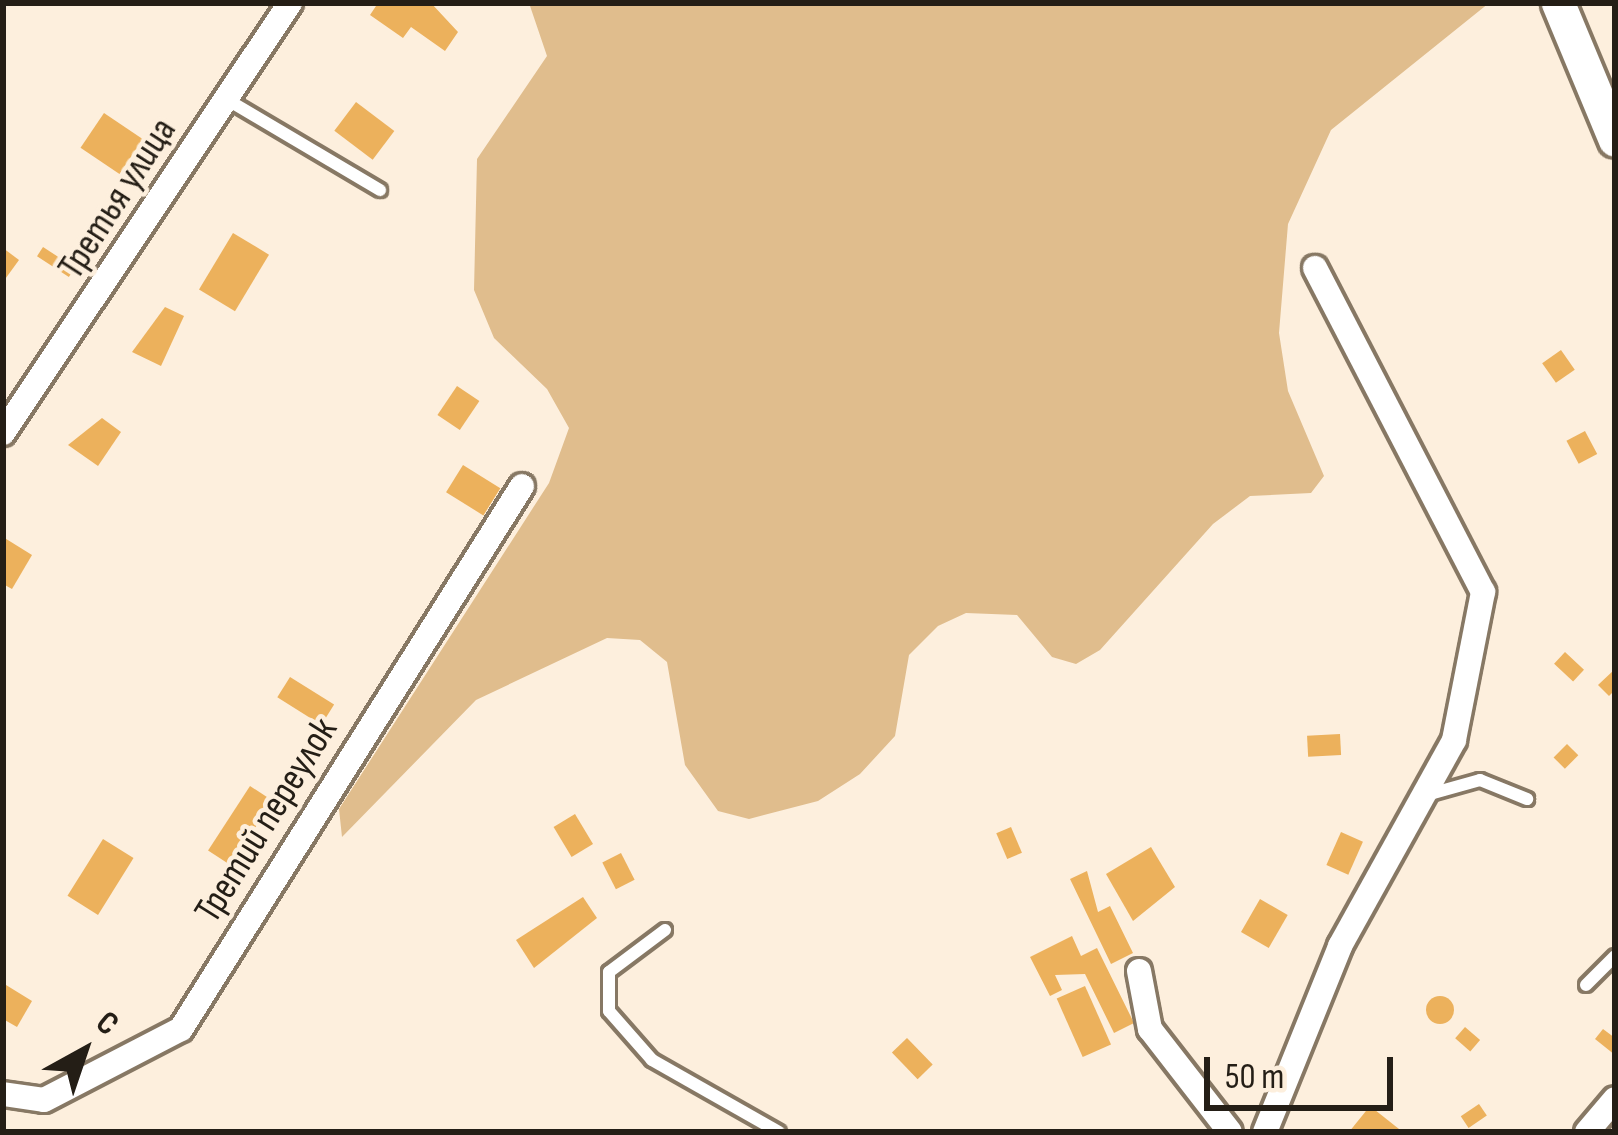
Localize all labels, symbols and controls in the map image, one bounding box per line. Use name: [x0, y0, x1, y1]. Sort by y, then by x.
street label: Третья улица: [49, 110, 187, 288]
street label: Третий переулок: [186, 710, 348, 932]
north arrow: [24, 991, 144, 1111]
text: С: [88, 1003, 126, 1044]
scale bar: [1210, 1033, 1399, 1107]
text: 50 m: [1225, 1056, 1284, 1099]

